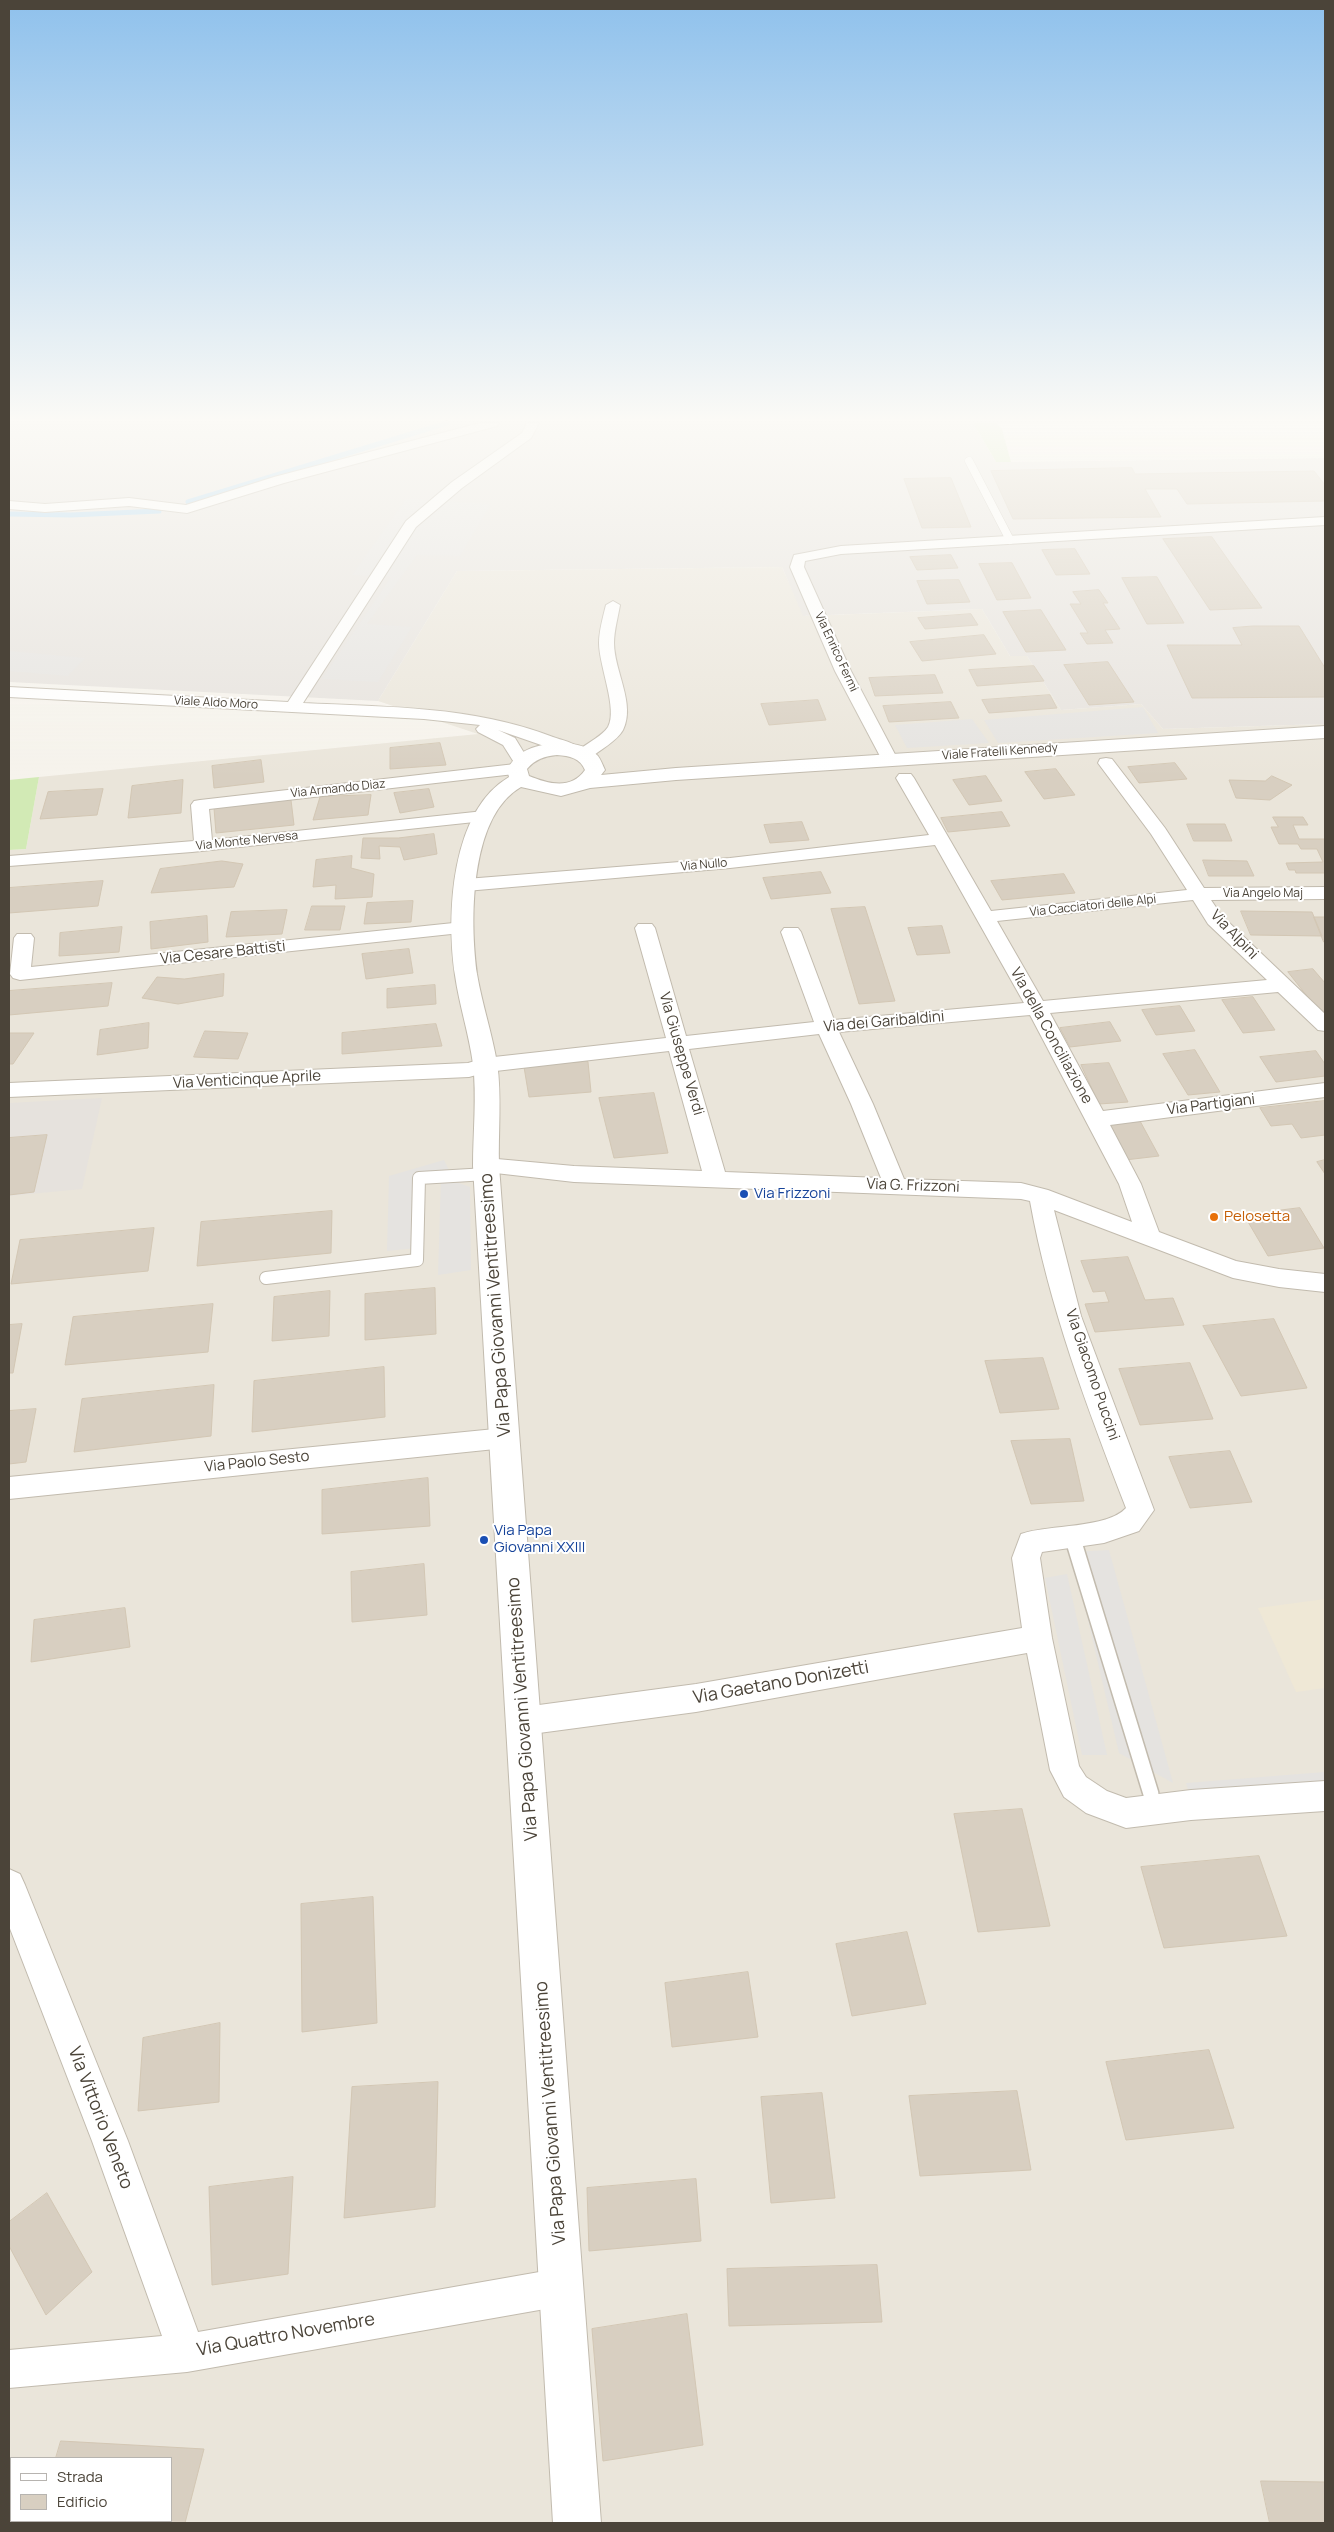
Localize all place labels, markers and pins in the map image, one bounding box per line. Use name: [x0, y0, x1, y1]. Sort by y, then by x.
place label: Via Frizzoni: [754, 1185, 831, 1203]
marker: Via Frizzoni: [738, 1188, 750, 1200]
place label: Pelosetta: [1224, 1208, 1290, 1226]
marker: Pelosetta: [1208, 1211, 1220, 1223]
place label: Via Papa Giovanni XXIII: [494, 1522, 585, 1557]
marker: Via Papa Giovanni XXIII: [478, 1534, 490, 1546]

